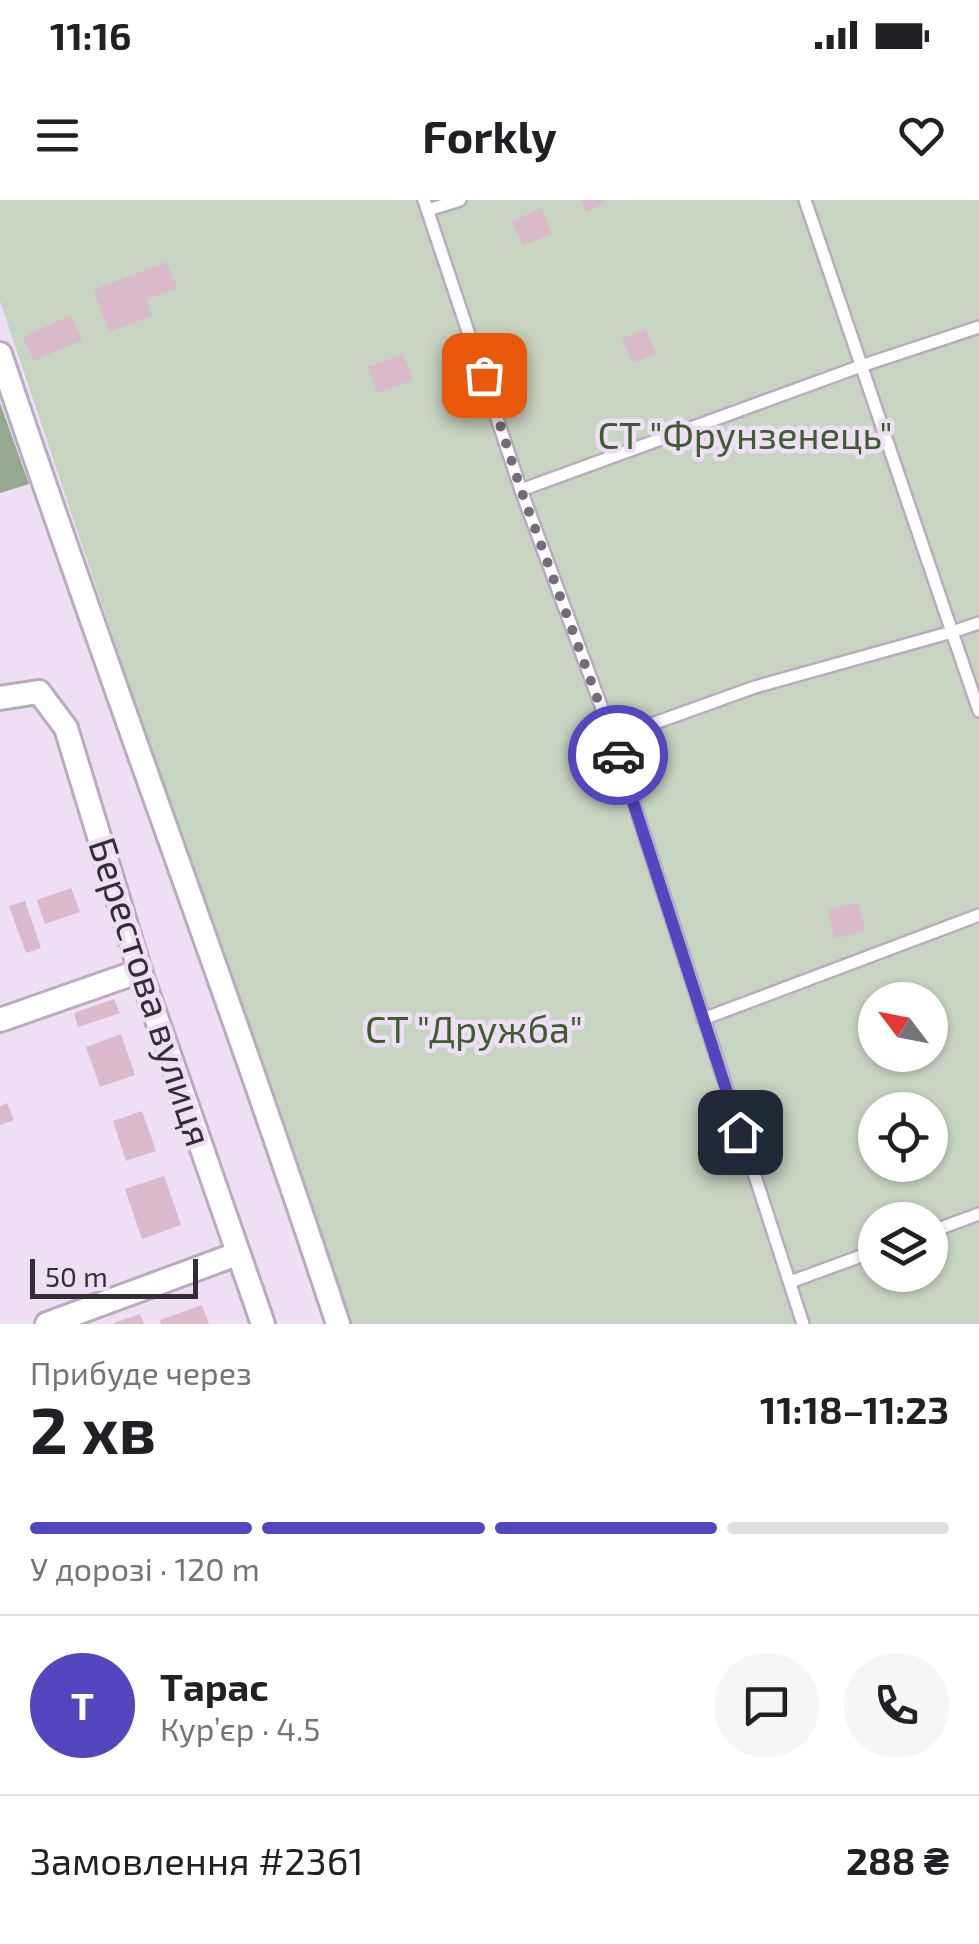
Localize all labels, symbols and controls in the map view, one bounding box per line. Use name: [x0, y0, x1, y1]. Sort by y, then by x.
text: 11:16: [50, 12, 131, 58]
icon: menu: [30, 108, 85, 163]
text: Forkly: [422, 108, 557, 162]
icon: heart: [894, 108, 949, 163]
pin: [442, 333, 527, 418]
icon: bag: [457, 348, 512, 403]
park label: СТ "Фрунзенець": [597, 411, 893, 457]
courier: [568, 705, 668, 805]
icon: car: [591, 728, 646, 783]
street label: Берестова вулиця: [80, 831, 223, 1152]
north arrow: [858, 982, 948, 1072]
map controls: [858, 982, 948, 1292]
park label: СТ "Дружба": [365, 1005, 583, 1051]
pin: [698, 1090, 783, 1175]
button: locate: [858, 1092, 948, 1182]
icon: home: [713, 1105, 768, 1160]
button: layers: [858, 1202, 948, 1292]
scale bar: [30, 1254, 198, 1298]
text: 50 m: [45, 1259, 108, 1293]
text: Прибуде через: [30, 1353, 252, 1391]
text: 11:18–11:23: [760, 1386, 949, 1432]
text: 2 хв: [30, 1389, 156, 1467]
text: У дорозі · 120 m: [30, 1549, 260, 1587]
button: chat: [714, 1653, 819, 1758]
button: phone: [844, 1653, 949, 1758]
text: Тарас: [160, 1663, 269, 1709]
text: Т: [71, 1682, 94, 1728]
text: Кур’єр · 4.5: [160, 1709, 320, 1747]
text: Замовлення #2361: [30, 1837, 364, 1883]
text: 288 ₴: [846, 1837, 949, 1883]

